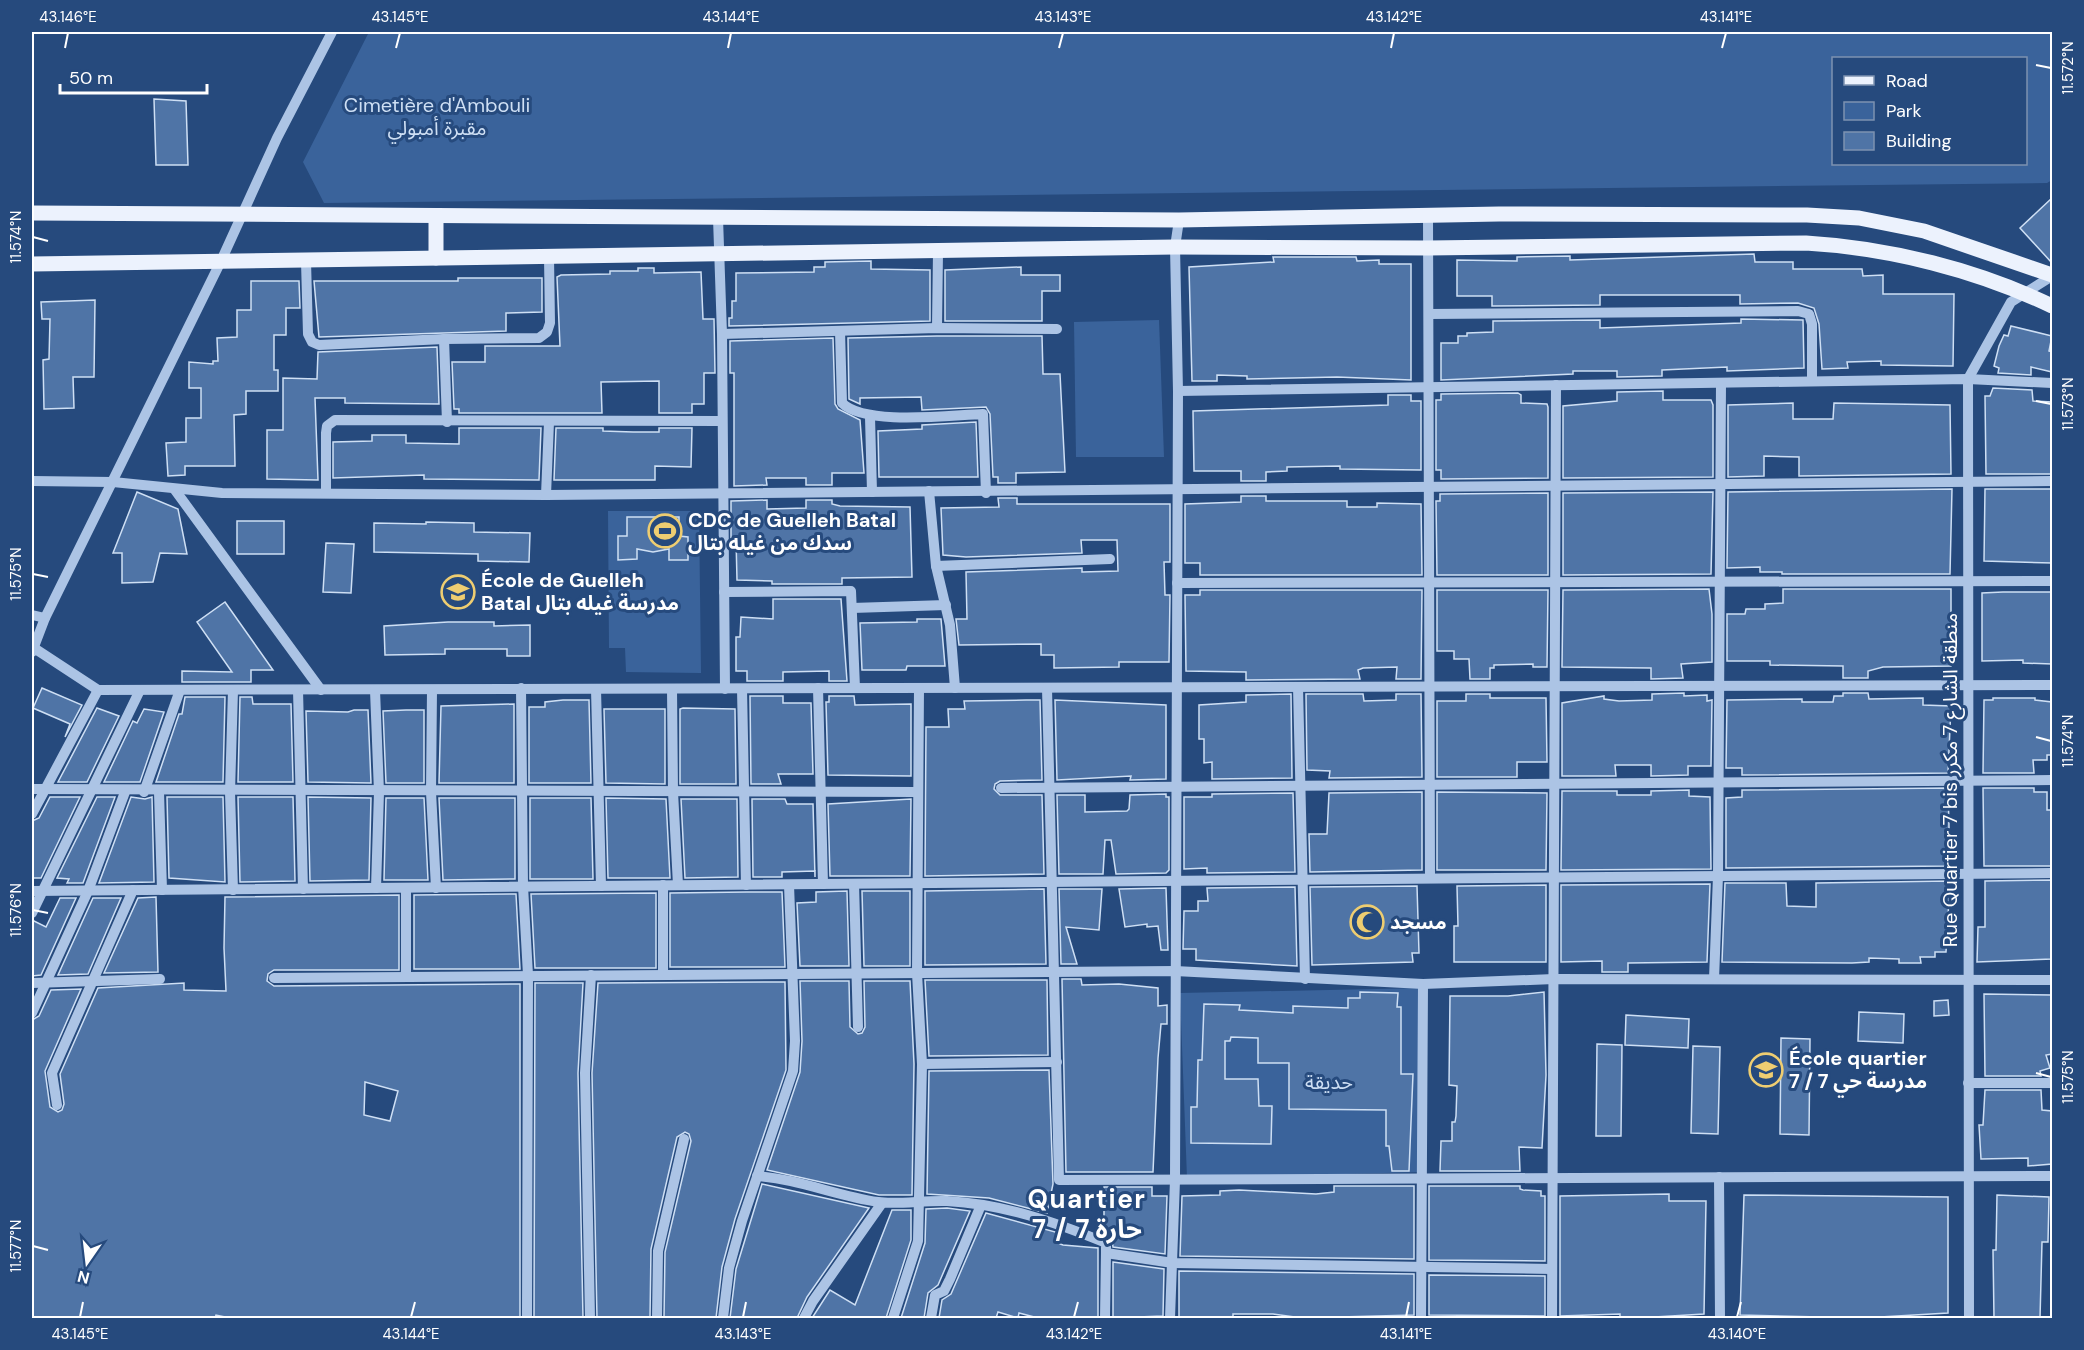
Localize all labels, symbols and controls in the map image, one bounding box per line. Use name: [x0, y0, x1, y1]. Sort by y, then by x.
text: 43.146°E: [39, 7, 97, 27]
text: 43.145°E: [371, 7, 429, 27]
text: 43.144°E: [702, 7, 760, 27]
text: 43.143°E: [1035, 7, 1091, 27]
text: 43.142°E: [1366, 7, 1422, 27]
text: 43.141°E: [1700, 7, 1752, 27]
text: 11.572°N: [2058, 42, 2078, 95]
scale bar: [60, 57, 207, 95]
legend: [1832, 57, 2027, 165]
text: 50 m: [69, 66, 113, 90]
text: Road: [1886, 69, 1928, 93]
park label: Cimetière d'Ambouli مقبرة أمبولي: [344, 92, 530, 144]
text: Park: [1886, 99, 1922, 123]
text: Building: [1886, 129, 1951, 153]
text: 11.574°N: [6, 211, 26, 263]
text: 11.573°N: [2058, 377, 2078, 431]
place label: CDC de Guelleh Batal سدك من غيله بتال: [688, 507, 896, 556]
sports icon: CDC de Guelleh Batal سدك من غيله بتال: [647, 513, 683, 549]
text: 11.575°N: [6, 547, 26, 601]
place label: École de Guelleh Batal مدرسة غيله بتال: [481, 567, 679, 616]
school or university icon: École de Guelleh Batal مدرسة غيله بتال: [440, 574, 476, 610]
street label: Rue Quartier 7 bis منطقة الشارع 7 مكرر: [1937, 613, 1965, 947]
text: 11.574°N: [2058, 715, 2078, 767]
text: 11.576°N: [6, 883, 26, 937]
mosque icon: مسجد: [1349, 904, 1385, 940]
place label: مسجد: [1390, 909, 1447, 935]
place label: École quartier 7 / مدرسة حي 7: [1789, 1045, 1927, 1098]
text: 11.575°N: [2058, 1050, 2078, 1104]
school or university icon: École quartier 7 / مدرسة حي 7: [1748, 1052, 1784, 1088]
park label: حديقة: [1305, 1069, 1353, 1095]
district label: Quartier 7 / حارة 7: [1028, 1182, 1146, 1246]
text: 11.577°N: [6, 1220, 26, 1272]
north arrow: [57, 1233, 117, 1293]
text: N: [75, 1265, 92, 1289]
text: 43.145°E: [51, 1324, 109, 1344]
text: 43.144°E: [382, 1324, 440, 1344]
text: 43.143°E: [715, 1324, 771, 1344]
text: 43.142°E: [1046, 1324, 1102, 1344]
text: 43.141°E: [1380, 1324, 1432, 1344]
text: 43.140°E: [1708, 1324, 1766, 1344]

